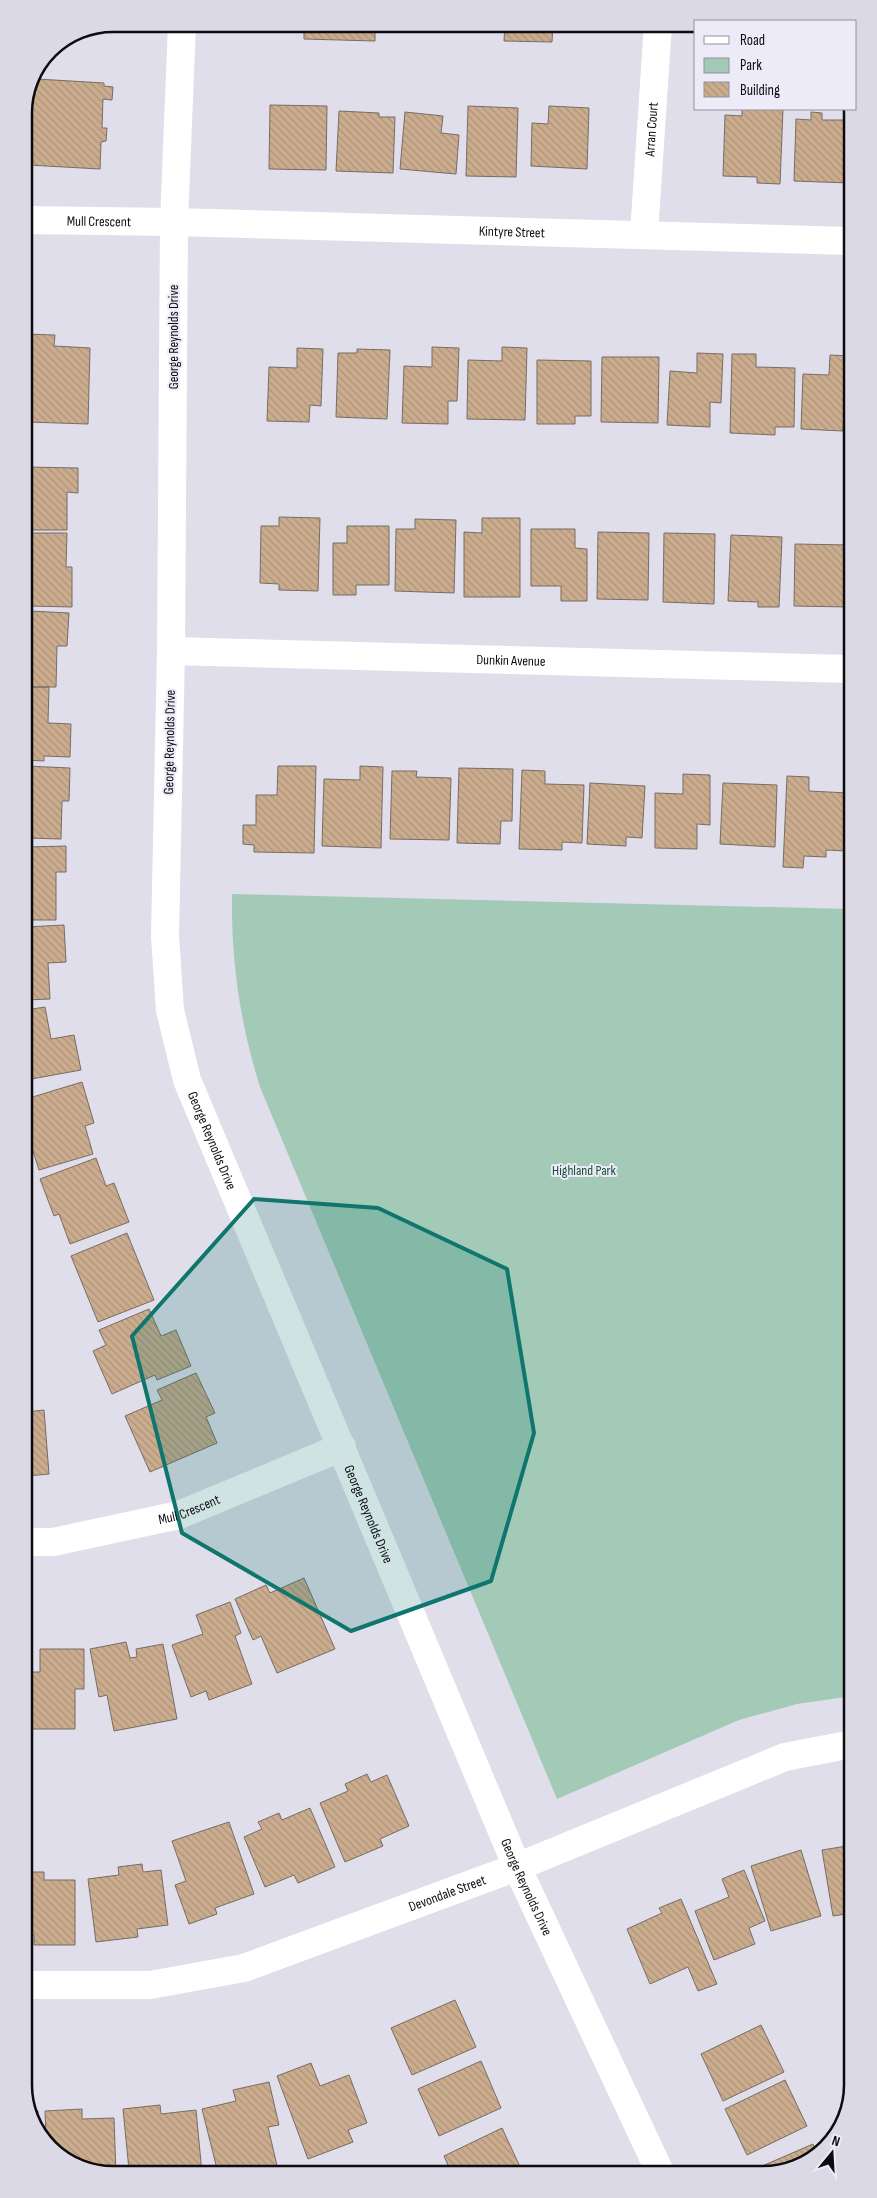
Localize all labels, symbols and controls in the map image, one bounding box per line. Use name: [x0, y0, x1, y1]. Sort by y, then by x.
legend: [694, 20, 857, 110]
text: Road: [740, 31, 765, 50]
text: Park: [740, 56, 762, 75]
text: Building: [740, 81, 780, 100]
street label: Arran Court: [641, 101, 662, 158]
street label: Mull Crescent: [67, 213, 131, 230]
street label: Kintyre Street: [479, 223, 545, 241]
street label: George Reynolds Drive: [165, 285, 182, 389]
street label: Dunkin Avenue: [476, 651, 546, 670]
street label: George Reynolds Drive: [160, 690, 179, 794]
street label: George Reynolds Drive: [184, 1089, 240, 1192]
park label: Highland Park: [552, 1162, 617, 1179]
street label: George Reynolds Drive: [340, 1463, 397, 1566]
street label: Mull Crescent: [157, 1491, 222, 1528]
street label: George Reynolds Drive: [497, 1836, 556, 1938]
street label: Devondale Street: [406, 1871, 488, 1915]
north arrow: [807, 2128, 857, 2178]
text: N: [830, 2132, 842, 2150]

